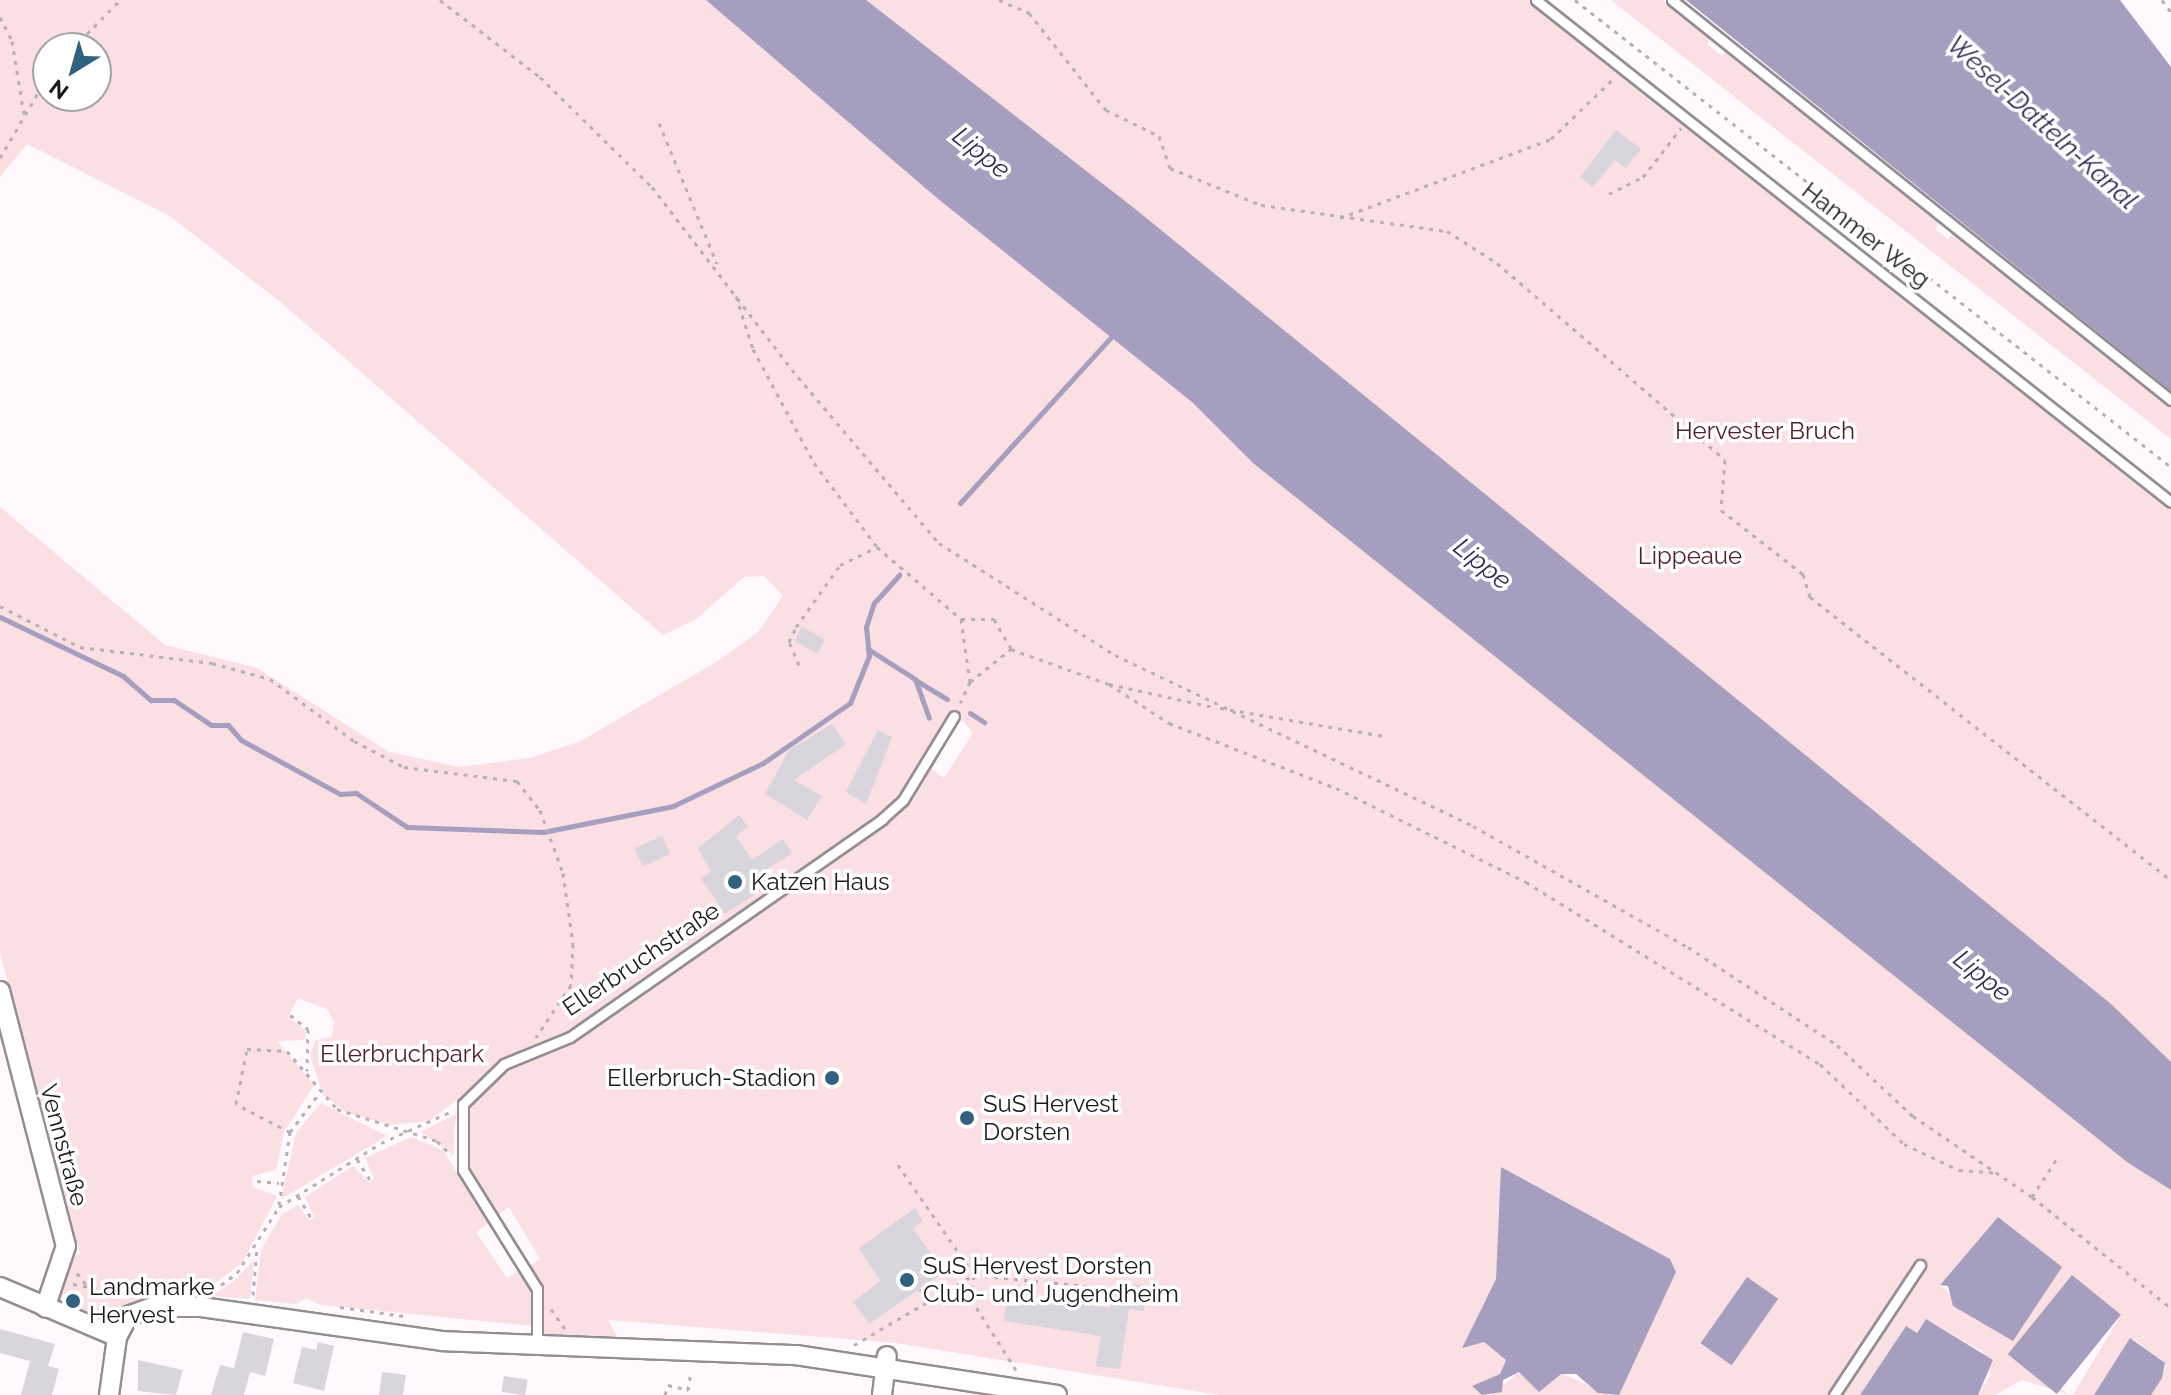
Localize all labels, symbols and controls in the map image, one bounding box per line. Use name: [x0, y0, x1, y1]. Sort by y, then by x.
water label: Wesel-Datteln-Kanal: [1941, 30, 2143, 216]
north arrow: [32, 32, 112, 112]
text: N: [44, 74, 73, 105]
water label: Lippe: [946, 120, 1016, 186]
street label: Hammer Weg: [1796, 176, 1936, 294]
park label: Hervester Bruch: [1675, 417, 1855, 445]
water label: Lippe: [1447, 531, 1517, 597]
park label: Lippeaue: [1638, 542, 1742, 570]
place label: Katzen Haus: [751, 868, 890, 896]
marker: Katzen Haus: [726, 873, 744, 891]
street label: Ellerbruchstraße: [557, 896, 725, 1022]
water label: Lippe: [1947, 943, 2017, 1009]
park label: Ellerbruchpark: [320, 1040, 484, 1068]
place label: Ellerbruch-Stadion: [607, 1064, 816, 1092]
marker: Ellerbruch-Stadion: [823, 1069, 841, 1087]
street label: Vennstraße: [34, 1081, 94, 1209]
place label: SuS Hervest Dorsten: [983, 1090, 1119, 1146]
marker: SuS Hervest Dorsten: [958, 1109, 976, 1127]
place label: SuS Hervest Dorsten Club- und Jugendheim: [923, 1252, 1179, 1308]
marker: SuS Hervest Dorsten Club- und Jugendheim: [898, 1271, 916, 1289]
place label: Landmarke Hervest: [89, 1273, 215, 1329]
marker: Landmarke Hervest: [64, 1292, 82, 1310]

